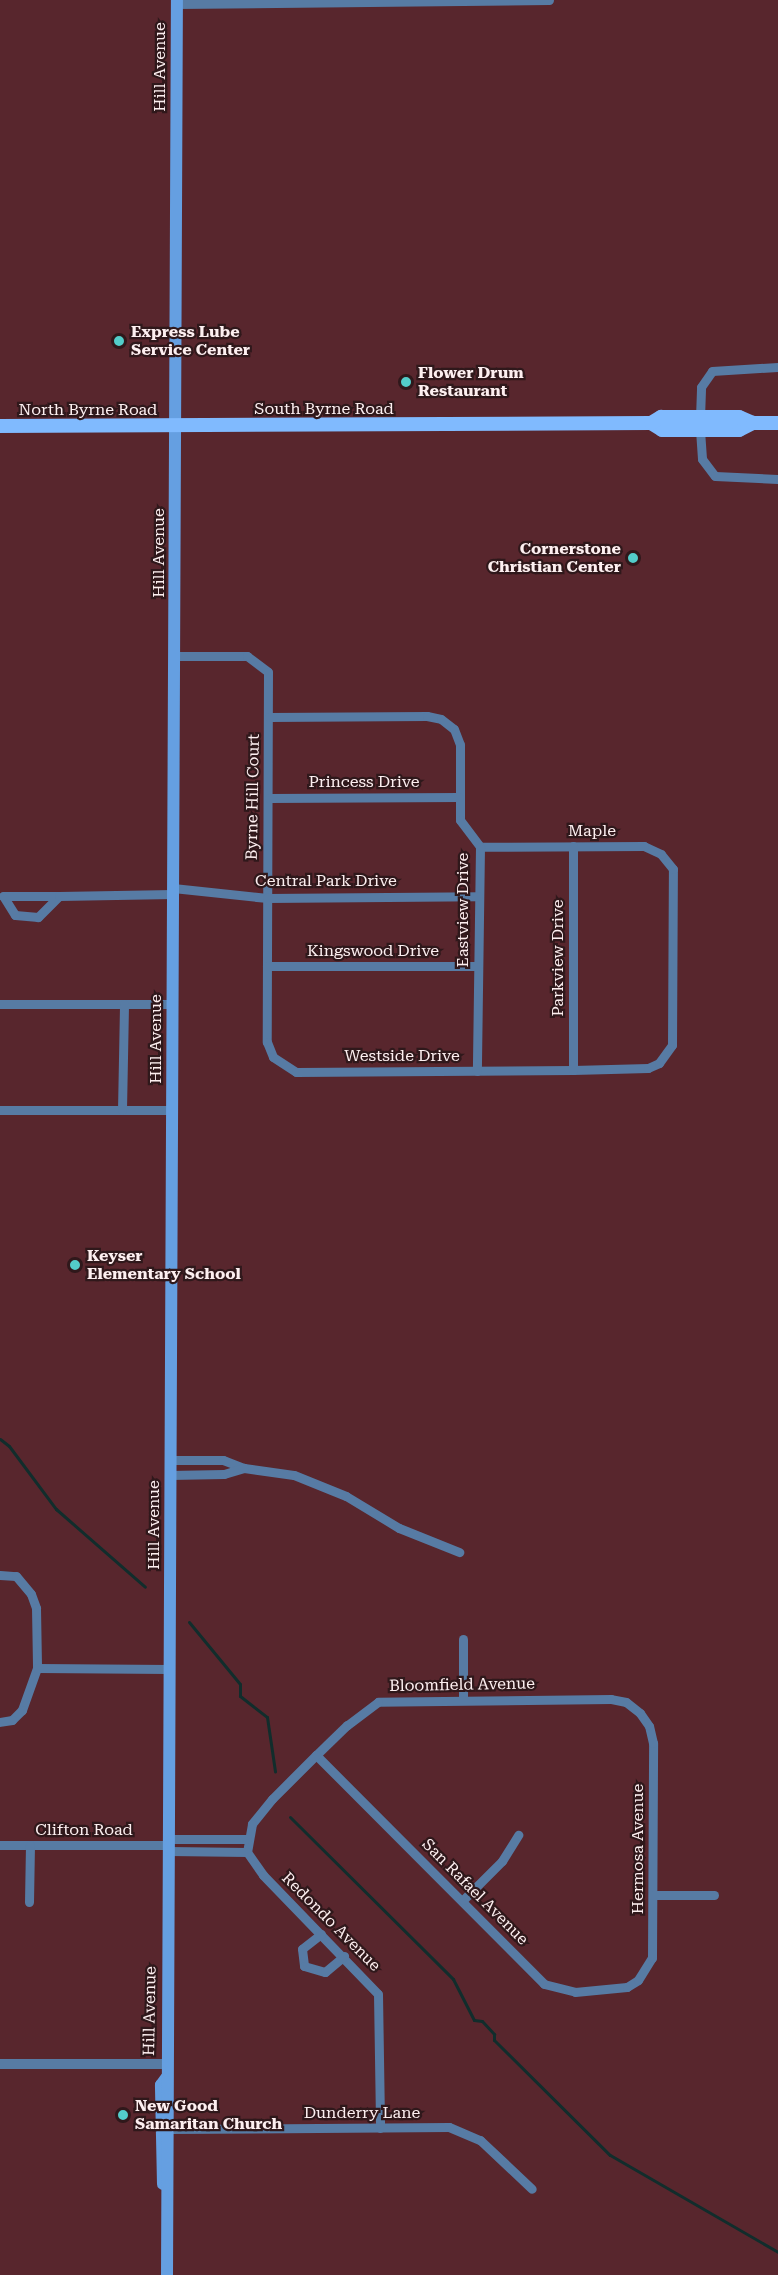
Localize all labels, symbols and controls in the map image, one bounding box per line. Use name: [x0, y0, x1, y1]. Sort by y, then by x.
street label: Hill Avenue: [150, 22, 170, 112]
place label: Express Lube Service Center: [131, 322, 250, 360]
marker: Express Lube Service Center: [112, 334, 126, 348]
place label: Flower Drum Restaurant: [418, 363, 524, 401]
marker: Flower Drum Restaurant: [399, 375, 413, 389]
street label: South Byrne Road: [254, 399, 394, 419]
street label: North Byrne Road: [19, 400, 157, 420]
street label: Hill Avenue: [149, 508, 169, 598]
place label: Cornerstone Christian Center: [488, 539, 621, 577]
marker: Cornerstone Christian Center: [626, 551, 640, 565]
street label: Byrne Hill Court: [242, 734, 264, 860]
street label: Princess Drive: [308, 772, 420, 792]
street label: Maple: [568, 821, 616, 841]
street label: Eastview Drive: [453, 853, 473, 967]
street label: Central Park Drive: [255, 871, 397, 891]
street label: Parkview Drive: [548, 899, 568, 1017]
street label: Kingswood Drive: [307, 941, 439, 961]
street label: Hill Avenue: [146, 994, 166, 1084]
street label: Westside Drive: [344, 1046, 460, 1066]
place label: Keyser Elementary School: [87, 1246, 241, 1284]
marker: Keyser Elementary School: [68, 1258, 82, 1272]
street label: Hill Avenue: [144, 1480, 164, 1570]
street label: Bloomfield Avenue: [389, 1674, 535, 1696]
street label: Hermosa Avenue: [628, 1784, 648, 1914]
street label: Clifton Road: [35, 1820, 133, 1840]
street label: San Rafael Avenue: [418, 1835, 532, 1949]
street label: Redondo Avenue: [278, 1869, 384, 1975]
street label: Hill Avenue: [140, 1966, 160, 2056]
place label: New Good Samaritan Church: [135, 2096, 282, 2134]
street label: Dunderry Lane: [304, 2103, 420, 2123]
marker: New Good Samaritan Church: [116, 2108, 130, 2122]

